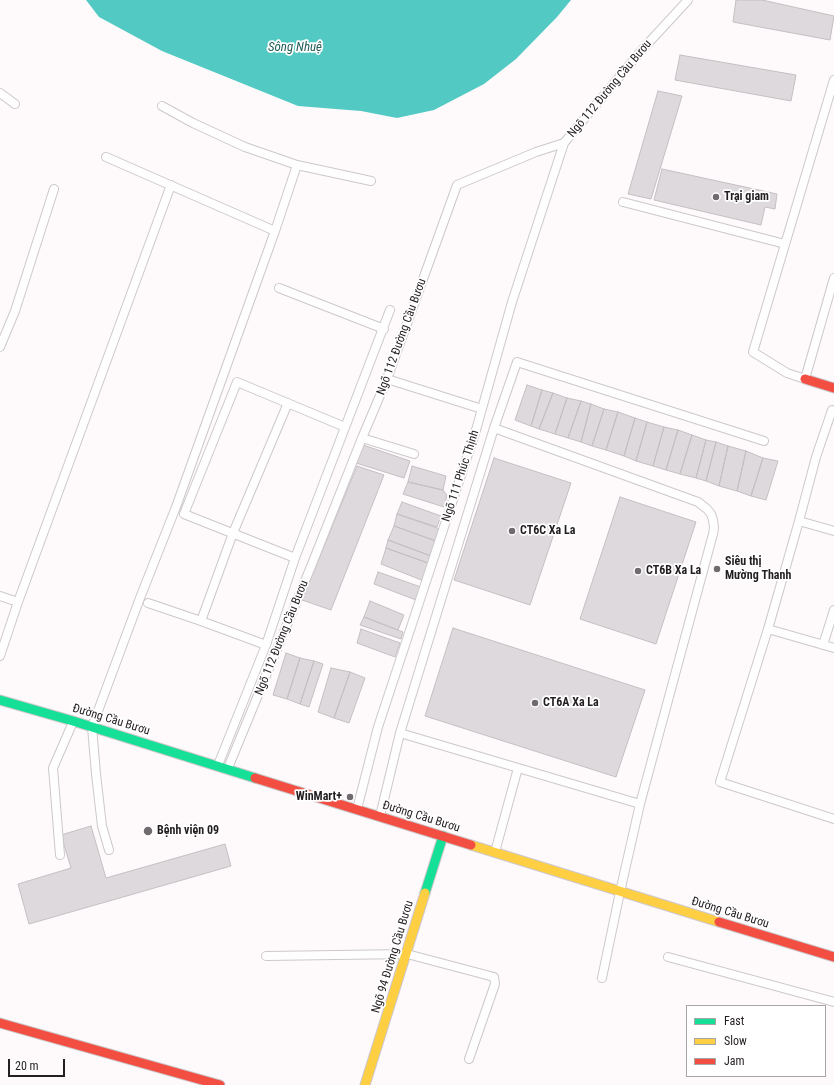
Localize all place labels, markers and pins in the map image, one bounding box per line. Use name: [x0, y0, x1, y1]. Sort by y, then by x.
place label: Trại giam: [724, 190, 769, 204]
marker: Trại giam: [711, 192, 721, 202]
place label: CT6C Xa La: [520, 524, 575, 538]
marker: CT6C Xa La: [507, 526, 517, 536]
place label: Siêu thị Mường Thanh: [725, 555, 791, 583]
place label: CT6B Xa La: [646, 564, 701, 578]
marker: Siêu thị Mường Thanh: [712, 564, 722, 574]
marker: CT6B Xa La: [633, 566, 643, 576]
place label: CT6A Xa La: [543, 696, 599, 710]
marker: CT6A Xa La: [530, 698, 540, 708]
place label: WinMart+: [296, 790, 342, 804]
marker: WinMart+: [345, 792, 355, 802]
place label: Bệnh viện 09: [157, 824, 219, 838]
marker: Bệnh viện 09: [142, 825, 154, 837]

